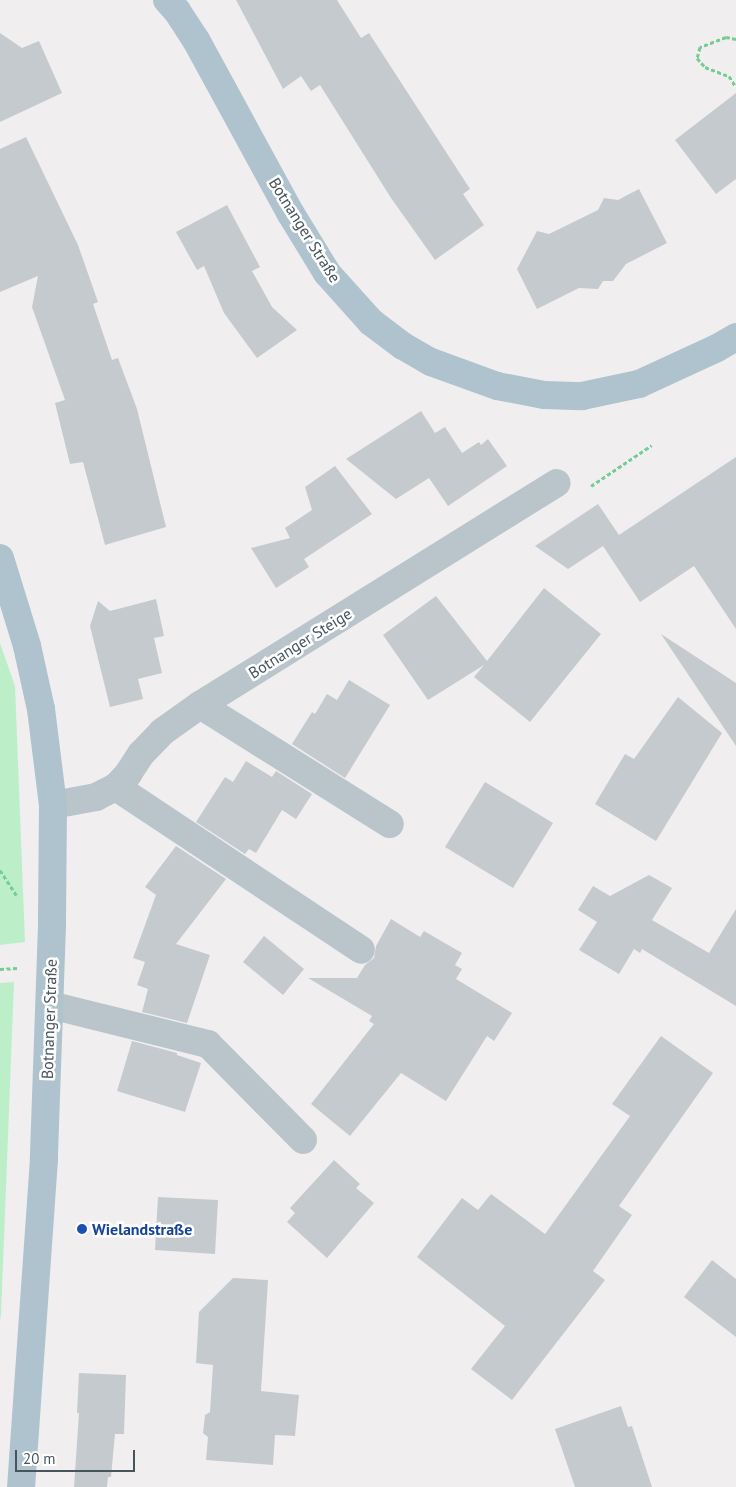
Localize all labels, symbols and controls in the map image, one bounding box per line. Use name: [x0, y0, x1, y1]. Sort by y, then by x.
street label: Botnanger Straße: [265, 174, 345, 286]
street label: Botnanger Steige: [245, 604, 355, 682]
street label: Botnanger Straße: [37, 959, 61, 1079]
place label: Wielandstraße: [92, 1219, 192, 1239]
marker: Wielandstraße: [76, 1223, 88, 1235]
scale bar: [18, 1440, 138, 1472]
text: 20 m: [23, 1449, 56, 1468]

